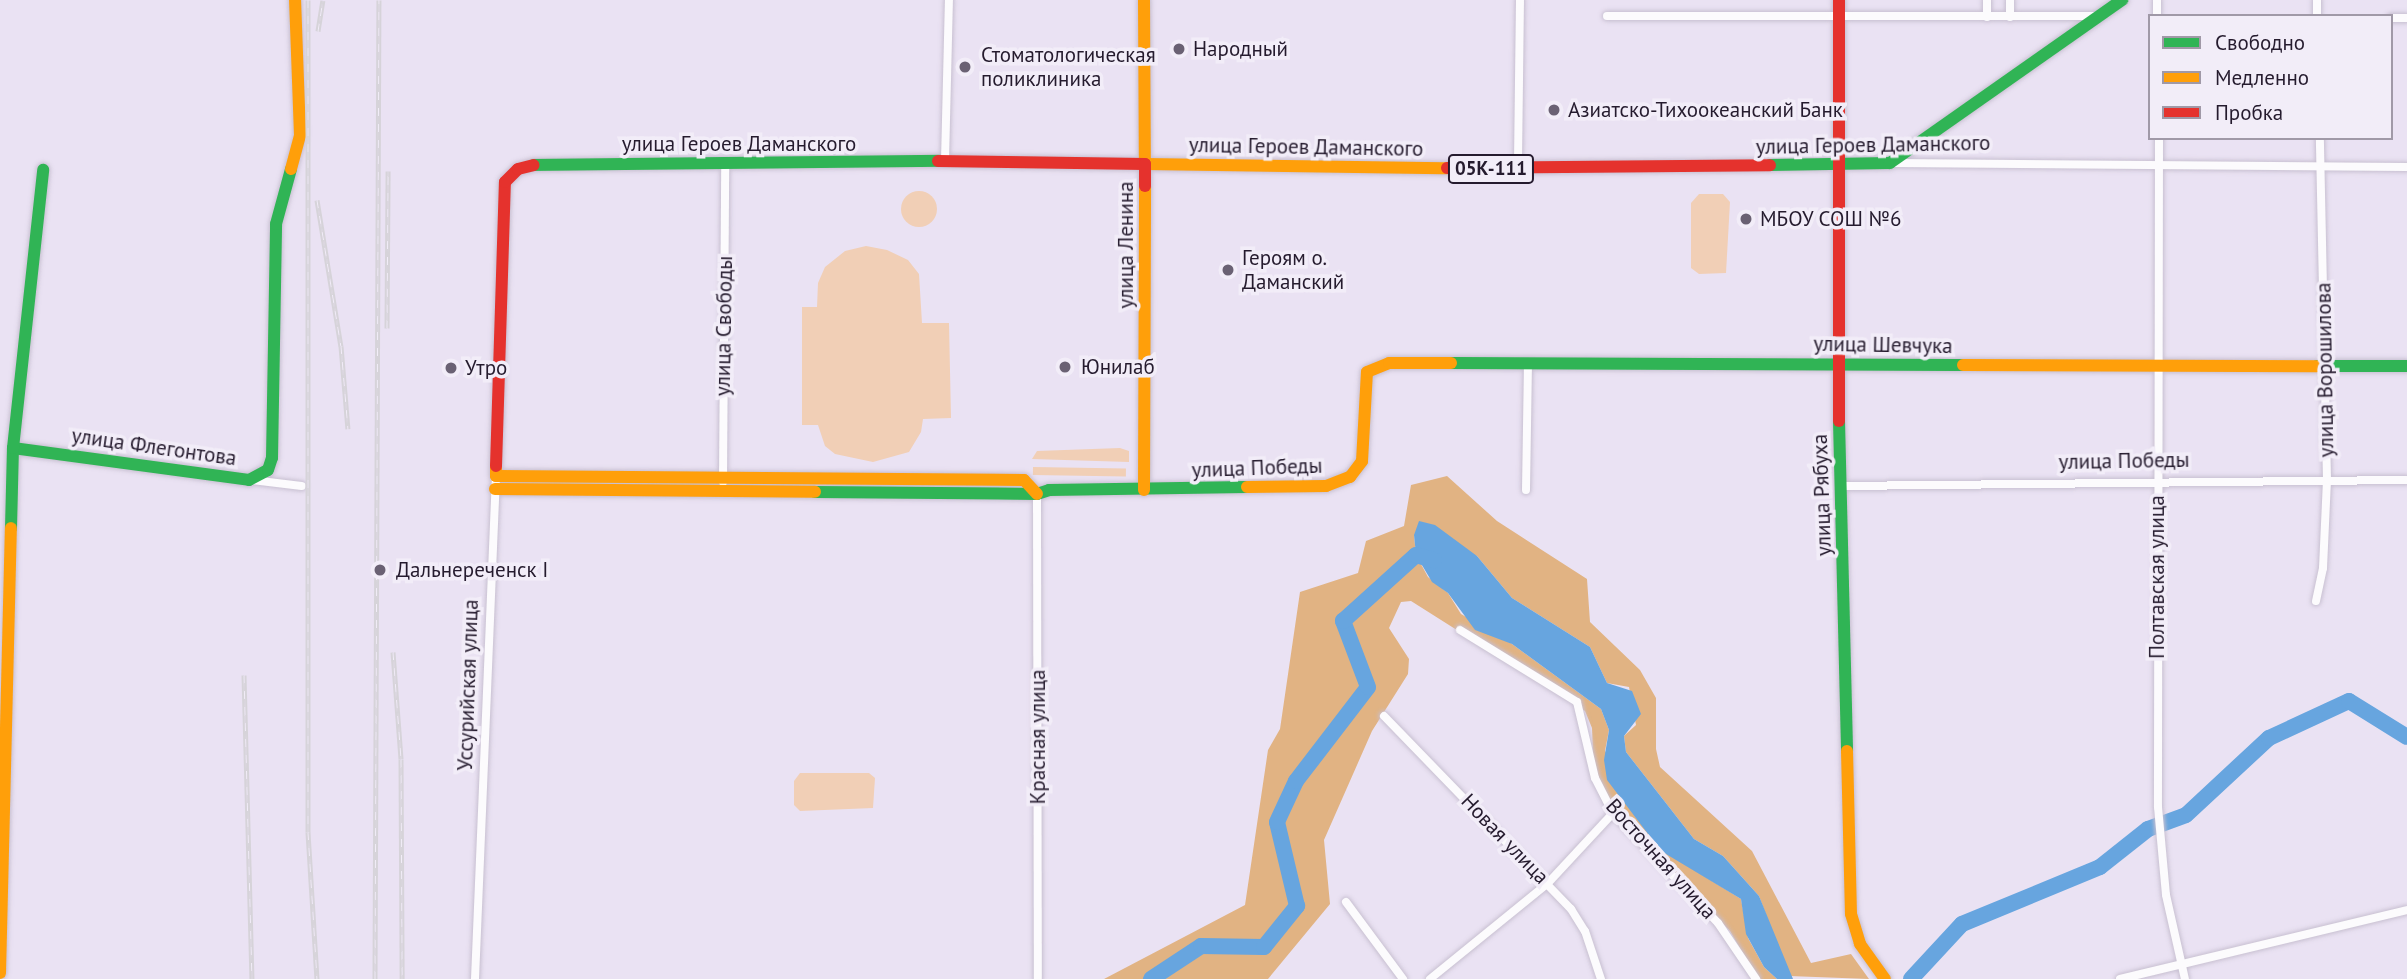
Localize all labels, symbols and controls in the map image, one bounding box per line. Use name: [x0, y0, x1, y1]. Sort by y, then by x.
legend: [2148, 14, 2393, 140]
text: Свободно: [2215, 29, 2305, 56]
place label: Народный: [1193, 36, 1288, 62]
marker: Народный: [1171, 41, 1187, 57]
place label: Стоматологическая поликлиника: [981, 42, 1156, 92]
marker: Стоматологическая поликлиника: [955, 57, 975, 77]
text: Медленно: [2215, 64, 2309, 91]
place label: Азиатско-Тихоокеанский Банк: [1568, 97, 1843, 123]
text: Пробка: [2215, 99, 2283, 126]
marker: Азиатско-Тихоокеанский Банк: [1546, 102, 1562, 118]
street label: улица Героев Даманского: [1755, 130, 1991, 160]
street label: улица Героев Даманского: [621, 131, 857, 157]
street label: улица Героев Даманского: [1188, 132, 1424, 162]
road number: 05К-111: [1447, 154, 1535, 184]
street label: улица Ленина: [1113, 181, 1139, 309]
place label: МБОУ СОШ №6: [1760, 206, 1902, 232]
marker: МБОУ СОШ №6: [1738, 211, 1754, 227]
place label: Героям о. Даманский: [1242, 245, 1344, 295]
street label: улица Свободы: [710, 256, 738, 396]
marker: Героям о. Даманский: [1220, 262, 1236, 278]
street label: улица Ворошилова: [2311, 282, 2339, 458]
street label: улица Шевчука: [1813, 331, 1953, 359]
place label: Юнилаб: [1081, 354, 1155, 380]
place label: Утро: [465, 355, 507, 381]
marker: Юнилаб: [1055, 357, 1075, 377]
marker: Утро: [443, 360, 459, 376]
street label: улица Флегонтова: [70, 423, 238, 471]
street label: улица Рябуха: [1807, 433, 1837, 557]
street label: улица Победы: [2058, 447, 2190, 475]
street label: улица Победы: [1191, 453, 1323, 483]
street label: Полтавская улица: [2144, 495, 2170, 659]
place label: Дальнереченск I: [396, 557, 548, 583]
marker: Дальнереченск I: [370, 560, 390, 580]
street label: Уссурийская улица: [452, 599, 484, 771]
street label: Красная улица: [1025, 670, 1051, 804]
street label: Новая улица: [1456, 789, 1554, 889]
street label: Восточная улица: [1600, 794, 1722, 924]

